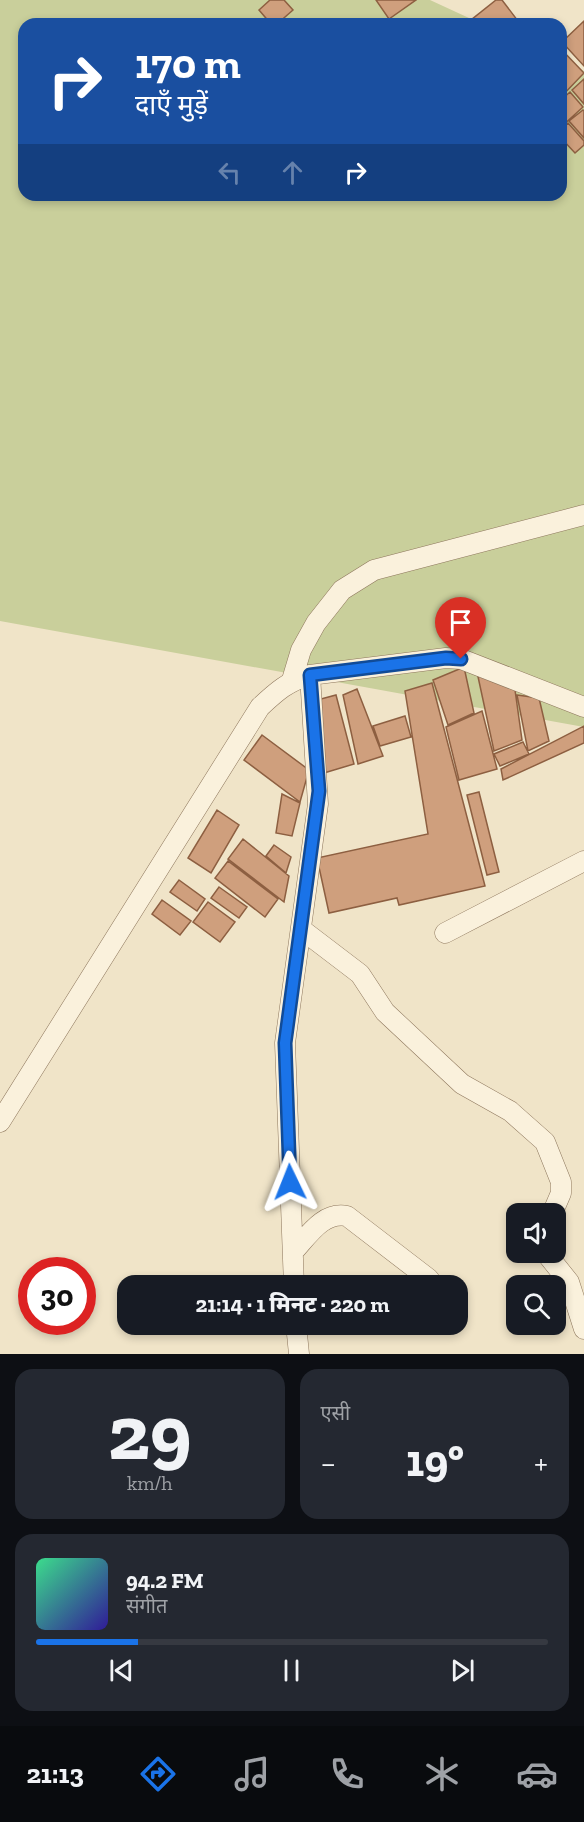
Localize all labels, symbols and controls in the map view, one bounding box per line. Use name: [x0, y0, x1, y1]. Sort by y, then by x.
text: 170 m: [135, 38, 241, 89]
icon: right: [36, 42, 114, 120]
text: दाएँ मुड़ें: [135, 89, 208, 121]
icon: left: [213, 156, 246, 189]
icon: ahead: [276, 156, 309, 189]
icon: right: [339, 156, 372, 189]
pin: [435, 597, 486, 659]
icon: arrive: [444, 606, 477, 639]
position arrow: [258, 1150, 322, 1214]
map controls: [506, 1203, 566, 1335]
button: sound: [506, 1203, 566, 1263]
speed limit sign: 30: [18, 1257, 96, 1335]
button: search: [506, 1275, 566, 1335]
text: 21:14 · 1 मिनट · 220 m: [195, 1291, 390, 1318]
text: 29: [108, 1385, 192, 1479]
text: एसी: [321, 1401, 350, 1425]
text: 19°: [406, 1434, 464, 1488]
text: −: [321, 1443, 336, 1482]
text: +: [534, 1443, 548, 1482]
text: km/h: [127, 1471, 173, 1495]
text: 94.2 FM: [126, 1567, 204, 1594]
text: संगीत: [126, 1594, 167, 1618]
icon: previous: [105, 1654, 138, 1687]
icon: pause: [275, 1654, 308, 1687]
icon: next: [446, 1654, 479, 1687]
icon: directions: [137, 1753, 179, 1795]
icon: music: [231, 1753, 273, 1795]
icon: phone: [326, 1753, 368, 1795]
icon: climate: [421, 1753, 463, 1795]
icon: car: [516, 1753, 558, 1795]
text: 21:13: [26, 1758, 84, 1790]

